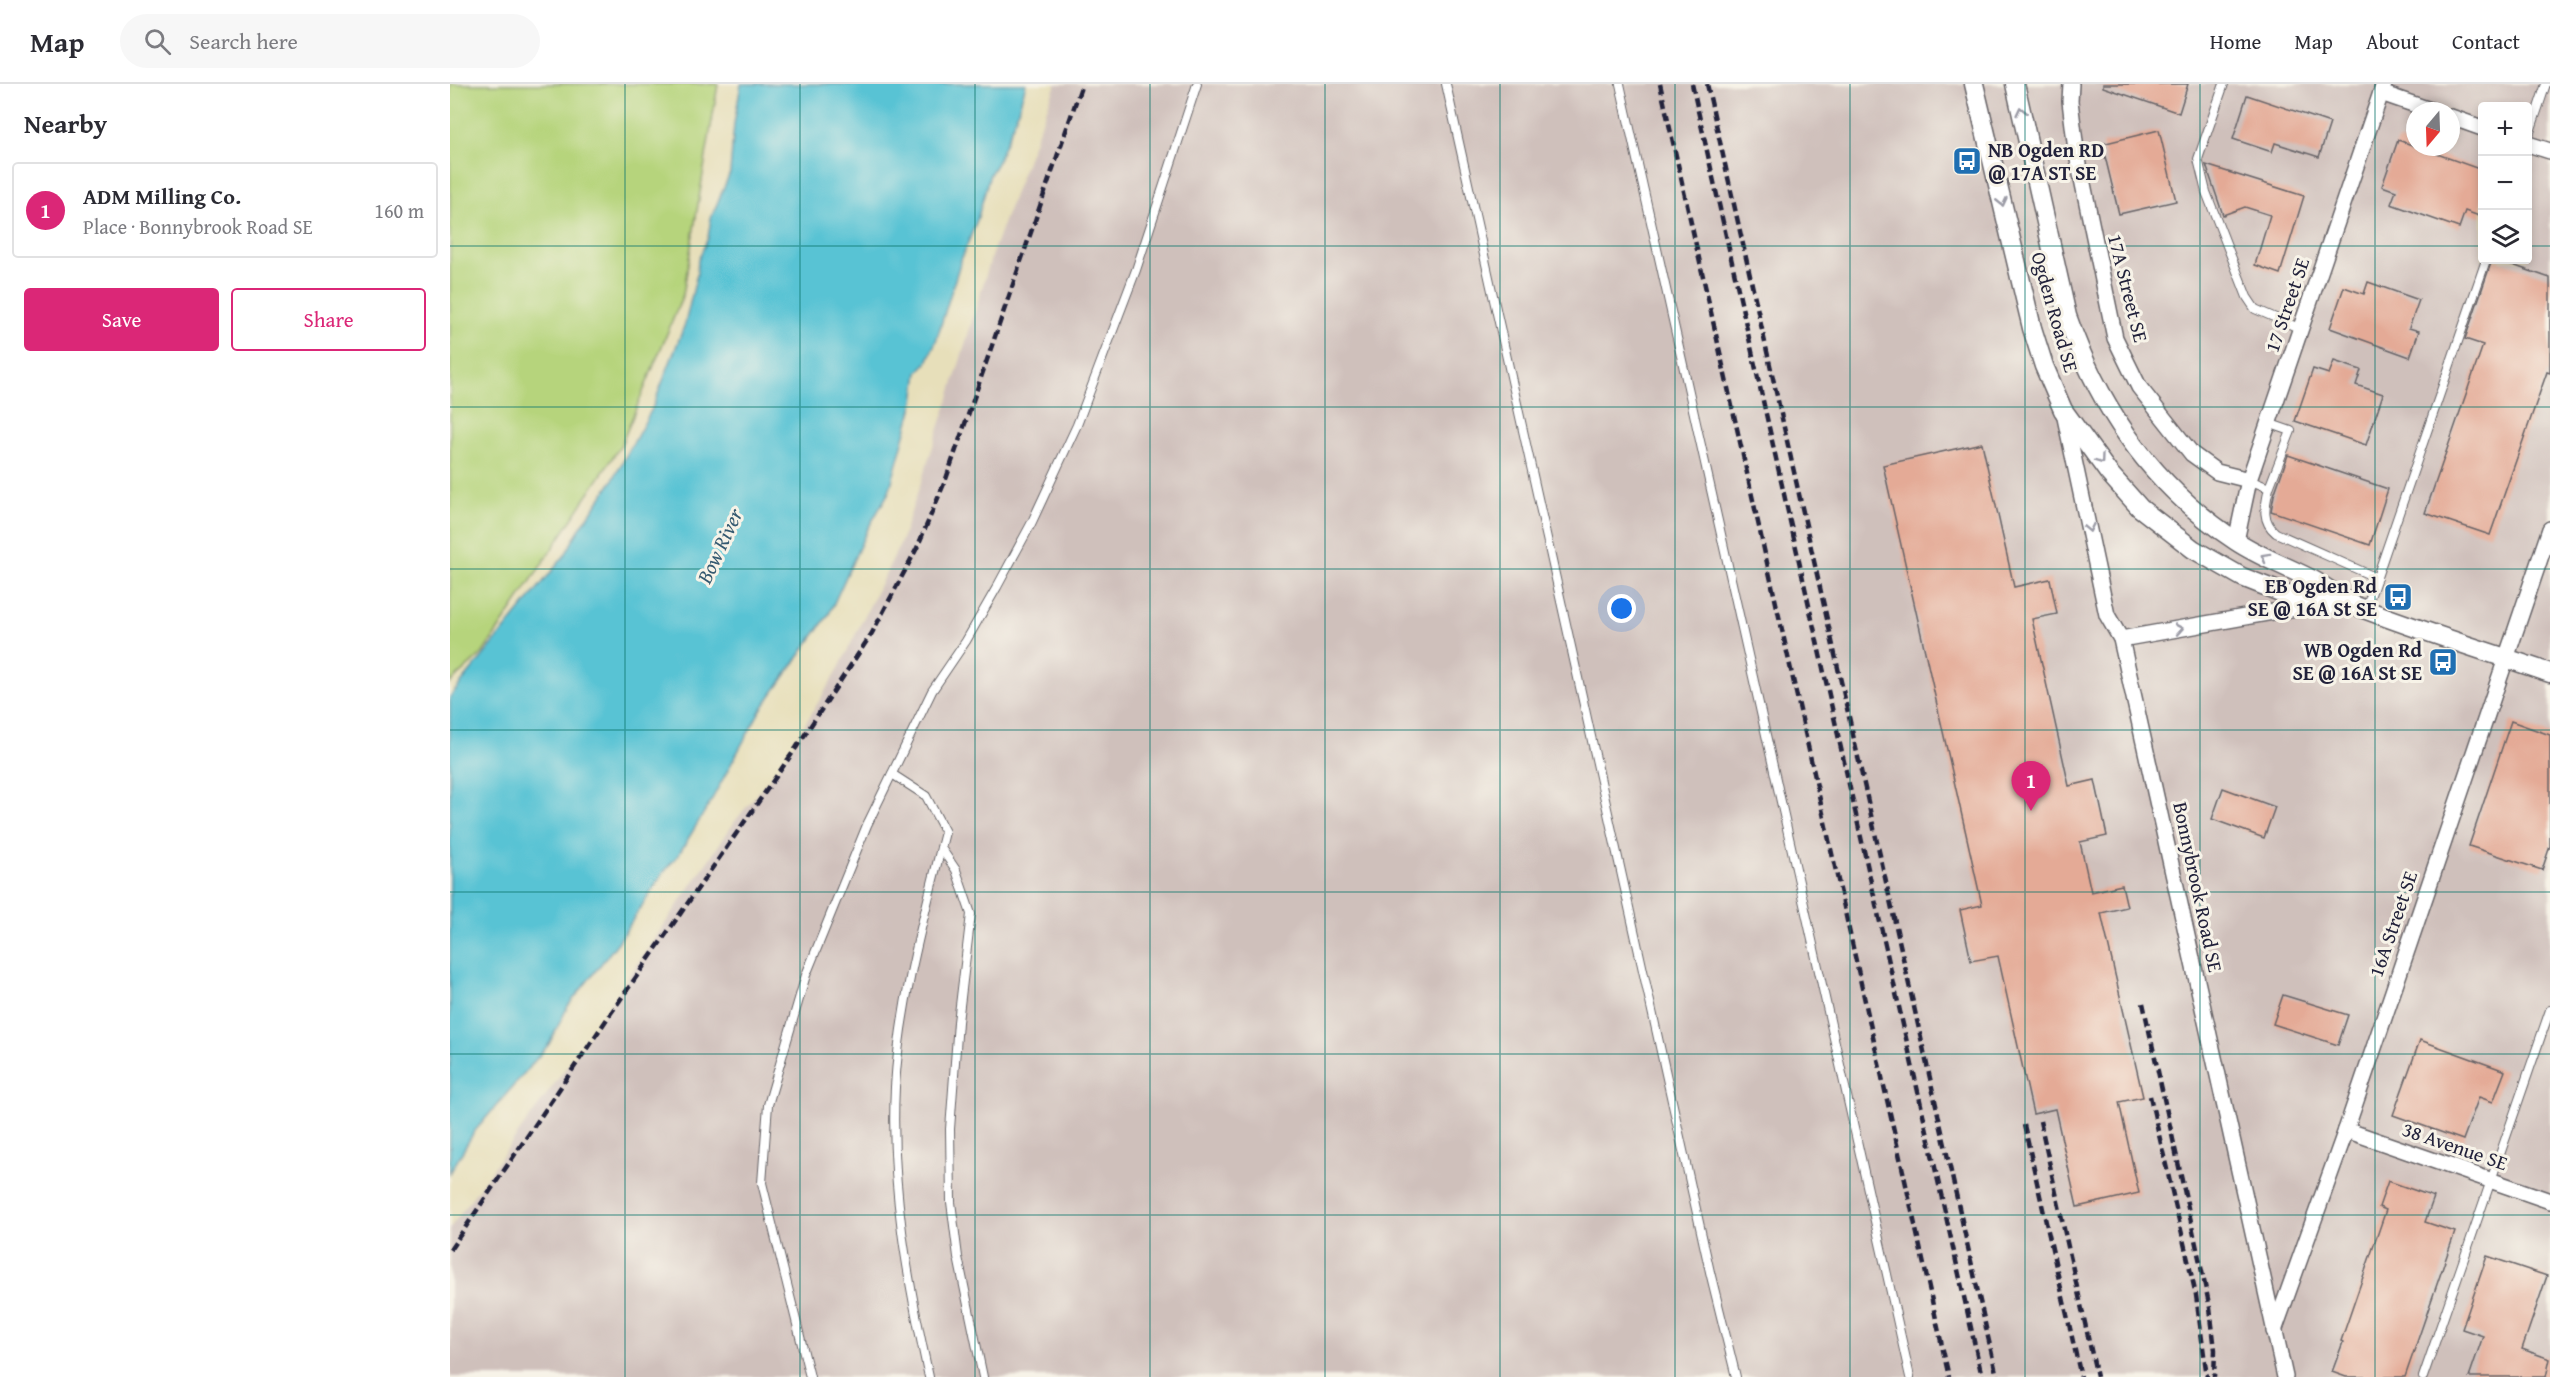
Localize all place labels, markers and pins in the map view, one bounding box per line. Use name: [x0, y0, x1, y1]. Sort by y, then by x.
place label: NB Ogden RD @ 17A ST SE: [1988, 135, 2104, 187]
bus stop icon: NB Ogden RD @ 17A ST SE: [1951, 145, 1983, 177]
place label: EB Ogden Rd SE @ 16A St SE: [2247, 571, 2378, 623]
bus stop icon: EB Ogden Rd SE @ 16A St SE: [2382, 581, 2414, 613]
place label: WB Ogden Rd SE @ 16A St SE: [2292, 635, 2423, 687]
bus stop icon: WB Ogden Rd SE @ 16A St SE: [2427, 646, 2459, 678]
pin: 1: [2012, 762, 2050, 811]

